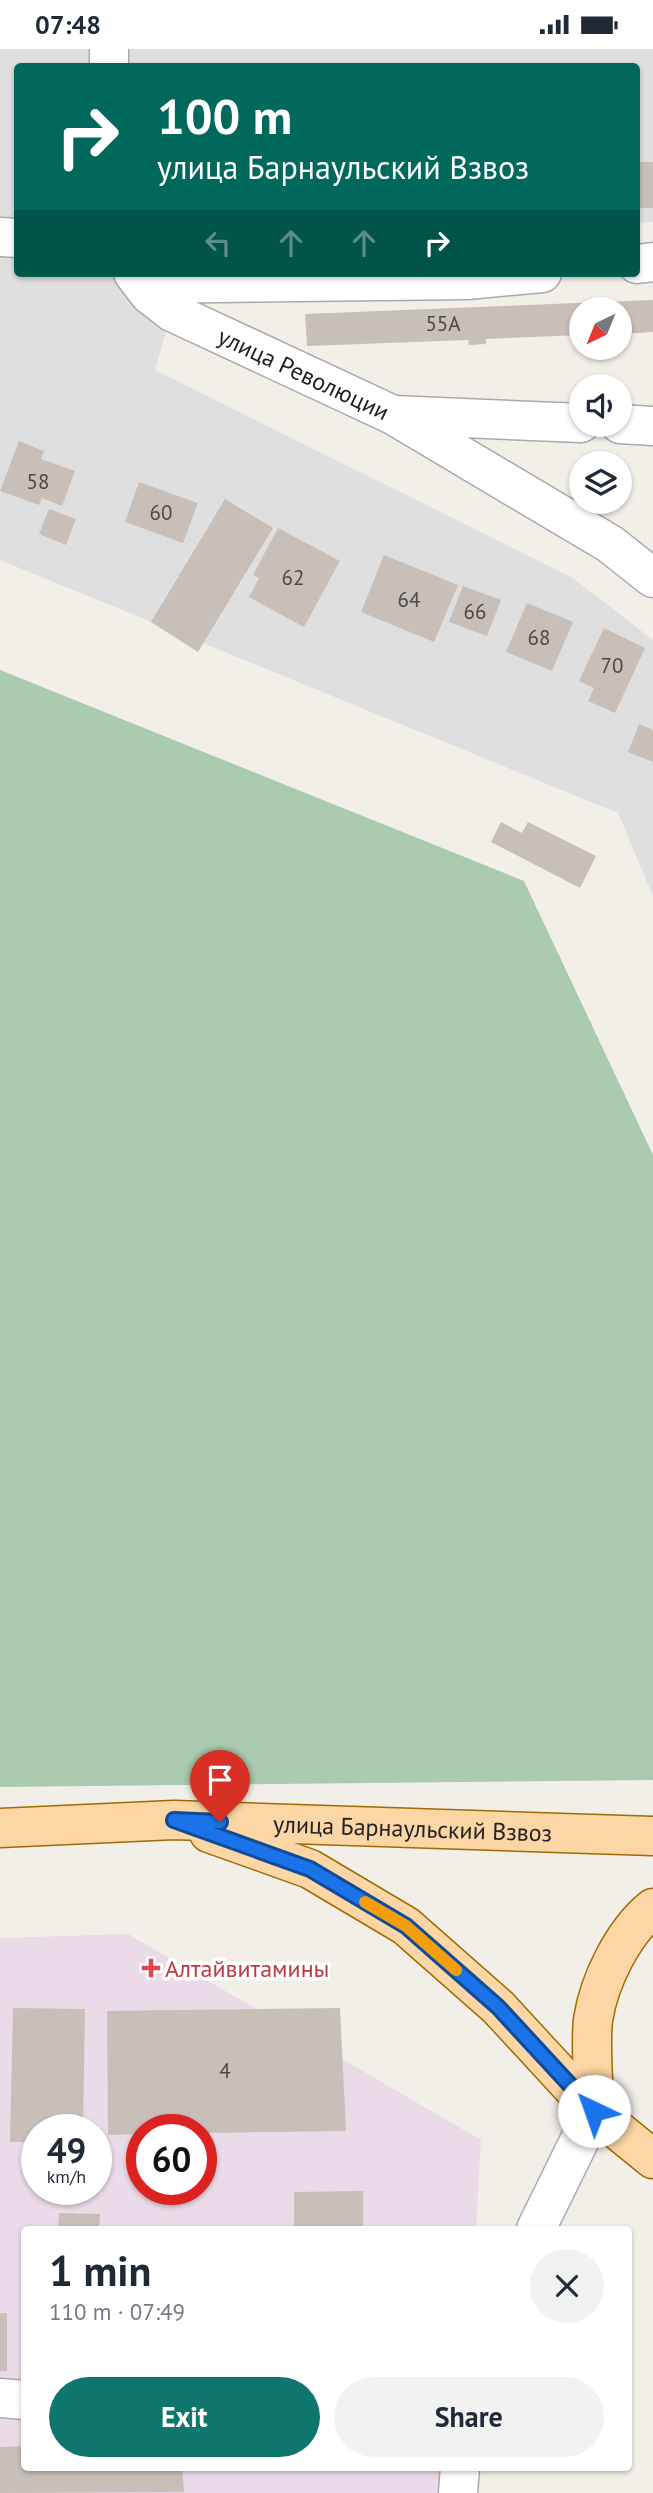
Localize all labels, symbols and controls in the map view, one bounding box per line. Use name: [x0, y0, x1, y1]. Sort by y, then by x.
text: 07:48: [35, 8, 101, 41]
text: 100 m: [157, 84, 292, 148]
icon: right: [42, 91, 133, 182]
text: улица Барнаульский Взвоз: [157, 146, 529, 188]
icon: left: [199, 224, 237, 262]
icon: ahead: [272, 224, 310, 262]
icon: ahead: [345, 224, 383, 262]
icon: right: [418, 224, 456, 262]
north arrow: [569, 297, 632, 361]
map controls: [569, 297, 632, 514]
house number: 55А: [425, 310, 461, 337]
street label: улица Революции: [213, 320, 395, 427]
button: sound: [569, 374, 632, 437]
button: layers: [569, 451, 632, 514]
house number: 58: [27, 468, 49, 495]
house number: 60: [150, 499, 172, 526]
house number: 62: [282, 564, 304, 591]
house number: 64: [398, 586, 420, 613]
house number: 66: [464, 598, 486, 625]
house number: 68: [528, 624, 550, 651]
house number: 70: [601, 652, 623, 679]
pin: [190, 1750, 250, 1822]
icon: arrive: [201, 1761, 239, 1799]
street label: улица Барнаульский Взвоз: [273, 1808, 553, 1848]
place label: Алтайвитамины: [165, 1953, 329, 1984]
marker: Алтайвитамины: [143, 1960, 159, 1976]
house number: 4: [219, 2057, 231, 2084]
position arrow: [557, 2074, 631, 2148]
speed limit sign: 60: [126, 2114, 217, 2205]
text: 49: [47, 2127, 86, 2173]
text: km/h: [47, 2165, 86, 2188]
text: 1 min: [49, 2243, 151, 2298]
button: close: [530, 2249, 604, 2323]
text: 110 m · 07:49: [49, 2297, 185, 2326]
button: Exit: [49, 2377, 320, 2457]
button: Share: [334, 2377, 604, 2457]

